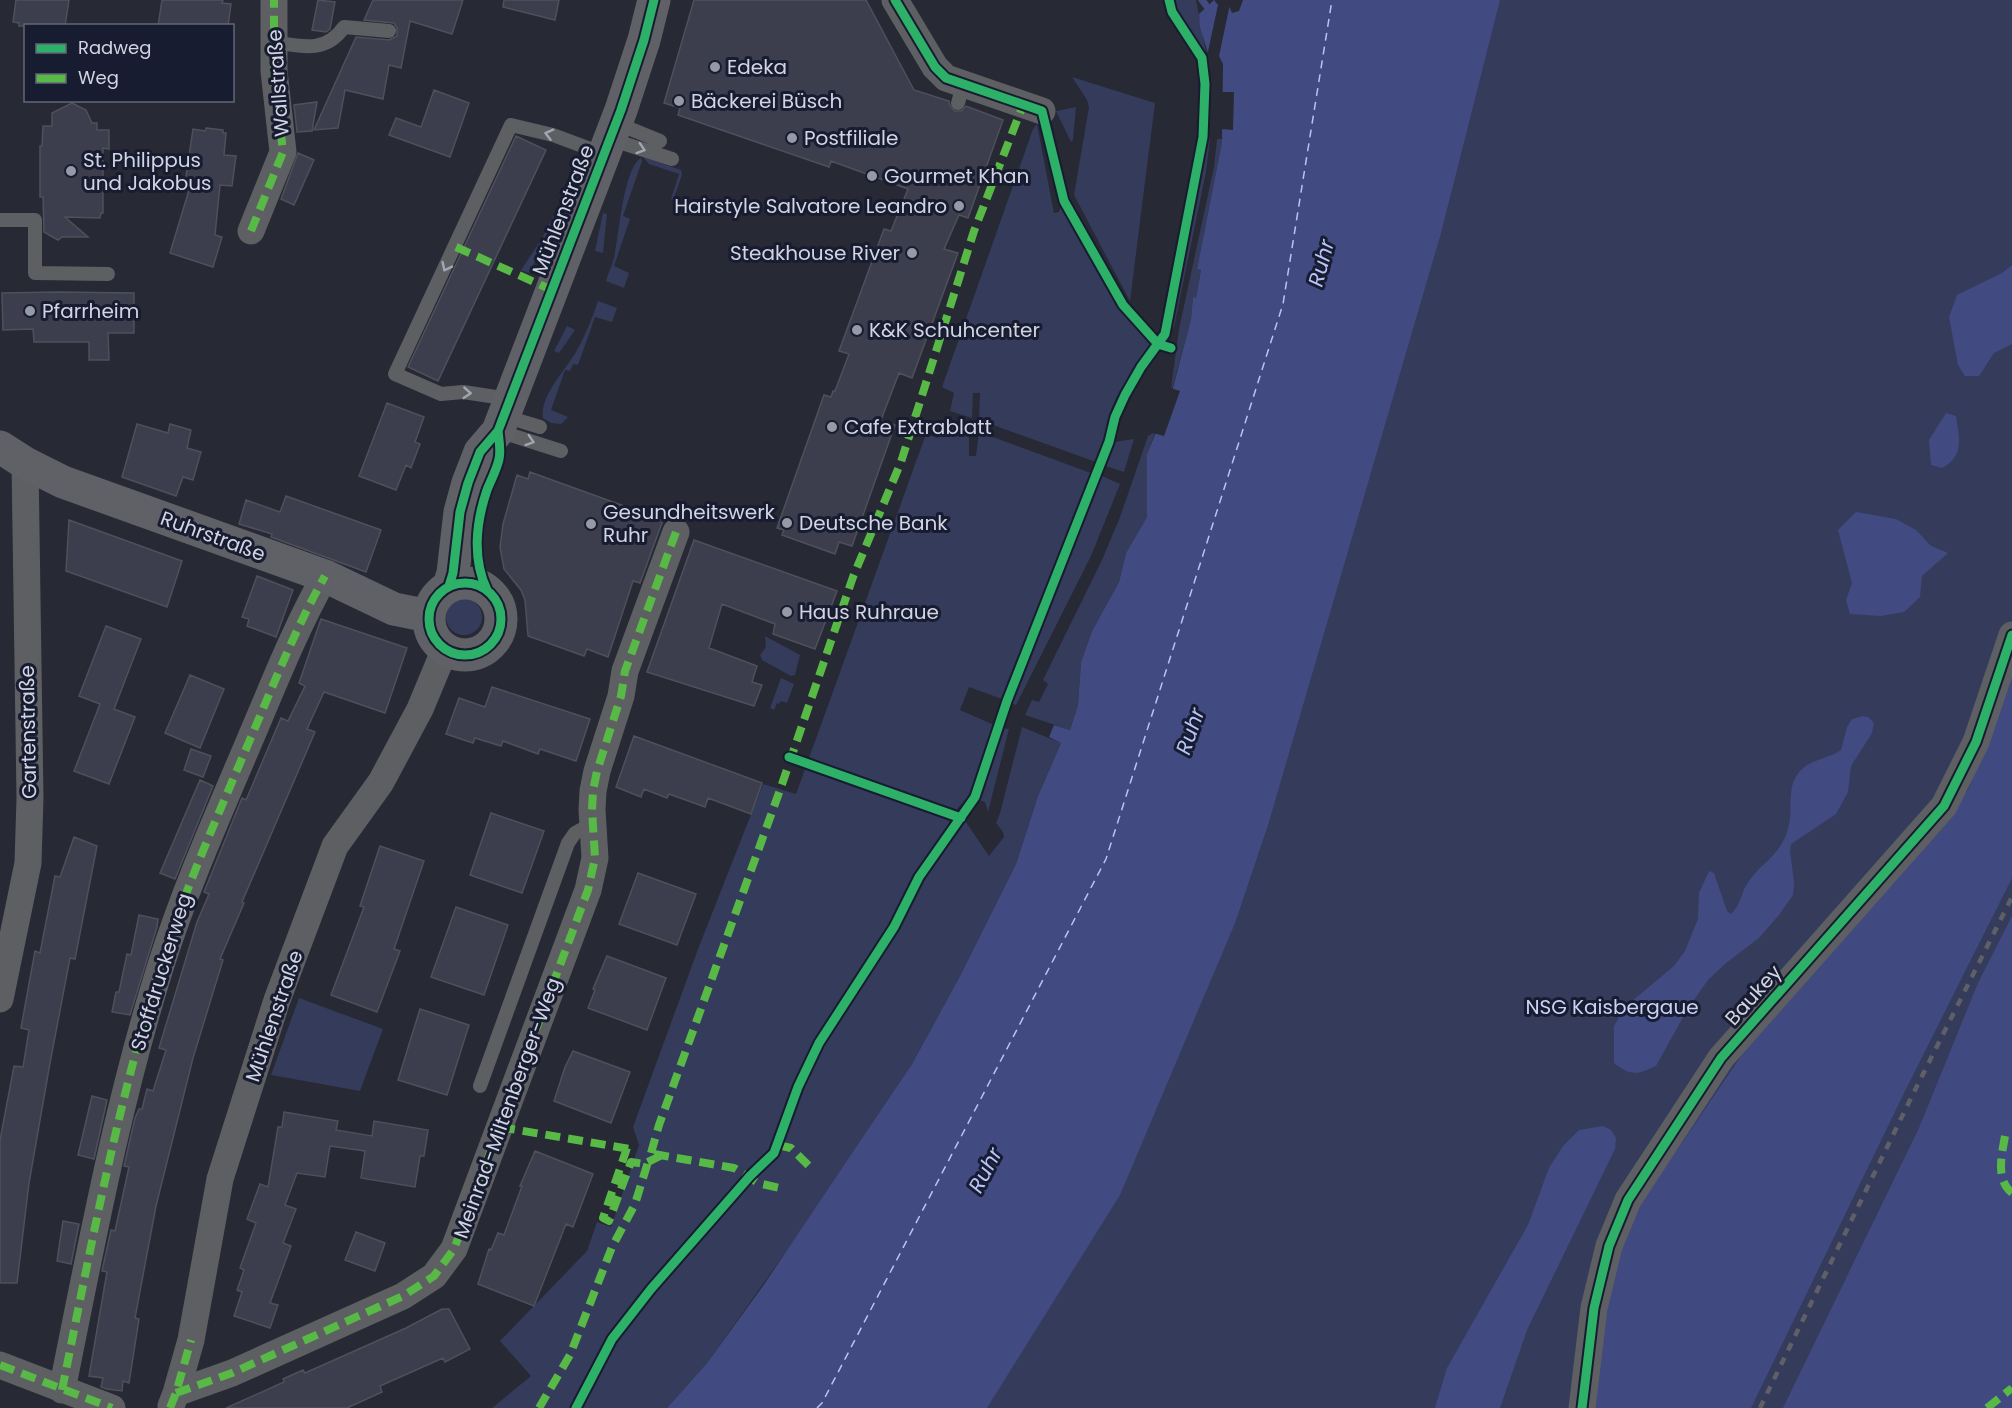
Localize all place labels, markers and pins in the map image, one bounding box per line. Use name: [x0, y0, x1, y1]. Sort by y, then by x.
place label: Edeka: [727, 53, 787, 81]
marker: Edeka: [708, 60, 722, 74]
place label: Bäckerei Büsch: [691, 87, 842, 115]
marker: Bäckerei Büsch: [672, 94, 686, 108]
place label: Postfiliale: [804, 124, 898, 152]
marker: Postfiliale: [785, 131, 799, 145]
place label: St. Philippus und Jakobus: [83, 146, 211, 197]
place label: Gourmet Khan: [884, 162, 1029, 190]
marker: St. Philippus und Jakobus: [64, 164, 78, 178]
marker: Gourmet Khan: [865, 169, 879, 183]
place label: Hairstyle Salvatore Leandro: [674, 192, 947, 220]
marker: Hairstyle Salvatore Leandro: [952, 199, 966, 213]
place label: Steakhouse River: [730, 239, 900, 267]
marker: Steakhouse River: [905, 246, 919, 260]
place label: Pfarrheim: [42, 297, 139, 325]
marker: Pfarrheim: [23, 304, 37, 318]
place label: K&K Schuhcenter: [869, 316, 1040, 344]
marker: K&K Schuhcenter: [850, 323, 864, 337]
place label: Cafe Extrablatt: [844, 413, 992, 441]
marker: Cafe Extrablatt: [825, 420, 839, 434]
place label: Gesundheitswerk Ruhr: [603, 498, 776, 549]
place label: Deutsche Bank: [799, 509, 948, 537]
marker: Deutsche Bank: [780, 516, 794, 530]
marker: Gesundheitswerk Ruhr: [584, 517, 598, 531]
place label: Haus Ruhraue: [799, 598, 939, 626]
marker: Haus Ruhraue: [780, 605, 794, 619]

